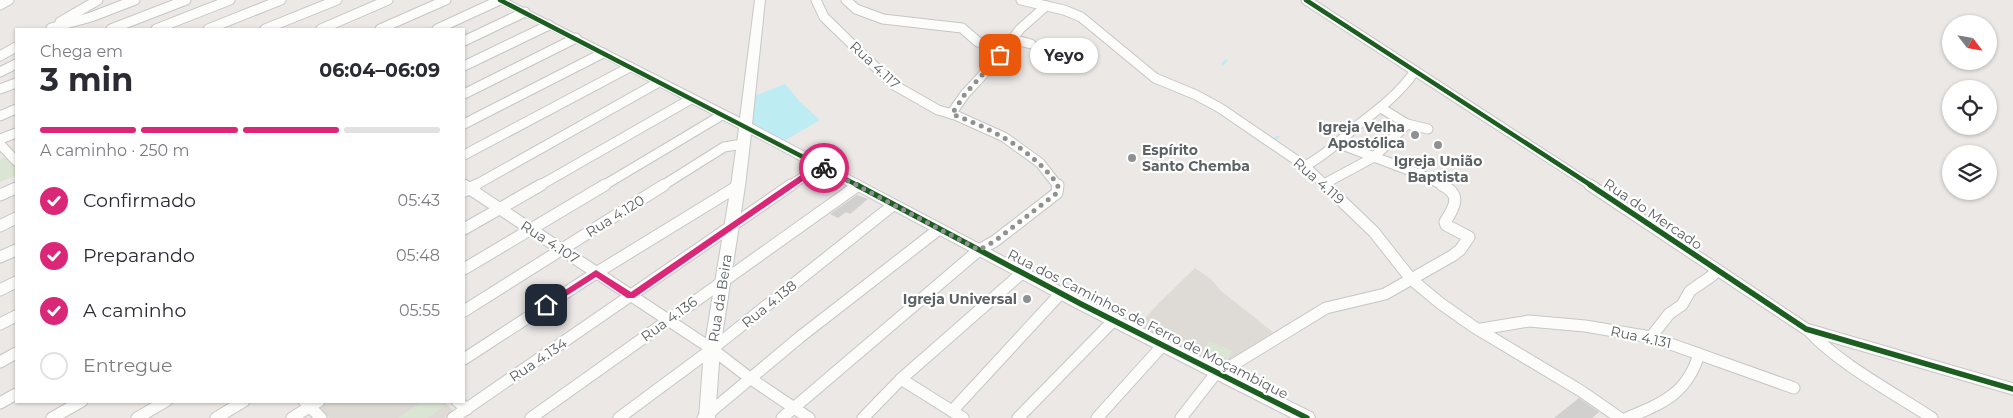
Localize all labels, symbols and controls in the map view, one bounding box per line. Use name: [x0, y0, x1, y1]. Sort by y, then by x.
north arrow: [1942, 15, 1998, 70]
map controls: [1942, 15, 1997, 200]
pin: [979, 34, 1021, 76]
street label: Rua 4.117: [846, 37, 904, 93]
callout: Yeyo: [1030, 38, 1098, 72]
icon: bag: [986, 41, 1014, 69]
text: Chega em: [40, 42, 123, 61]
text: Yeyo: [1044, 46, 1084, 65]
text: 06:04–06:09: [319, 59, 440, 82]
text: 3 min: [40, 60, 133, 99]
button: locate: [1942, 80, 1997, 135]
place label: Igreja Velha Apostólica: [1318, 118, 1405, 152]
marker: Igreja Velha Apostólica: [1409, 129, 1421, 141]
marker: Igreja União Baptista: [1432, 139, 1444, 151]
text: A caminho · 250 m: [40, 141, 189, 160]
place label: Espírito Santo Chemba: [1142, 141, 1250, 175]
courier: [799, 143, 849, 193]
button: layers: [1942, 145, 1997, 200]
marker: Espírito Santo Chemba: [1126, 152, 1138, 164]
place label: Igreja União Baptista: [1394, 152, 1482, 186]
icon: bike: [810, 154, 838, 182]
street label: Rua 4.119: [1290, 154, 1348, 208]
street label: Rua do Mercado: [1600, 174, 1706, 254]
icon: check: [40, 187, 68, 215]
text: Confirmado: [83, 189, 196, 212]
text: 05:43: [398, 191, 440, 210]
street label: Rua 4.120: [582, 191, 648, 241]
street label: Rua 4.107: [517, 216, 583, 268]
icon: check: [40, 242, 68, 270]
text: Preparando: [83, 244, 195, 267]
street label: Rua dos Caminhos de Ferro de Moçambique: [1005, 245, 1291, 403]
text: 05:48: [396, 246, 440, 265]
street label: Rua da Beira: [704, 253, 736, 343]
street label: Rua 4.138: [738, 276, 800, 332]
pin: [525, 284, 567, 326]
place label: Igreja Universal: [903, 290, 1017, 308]
icon: home: [532, 291, 560, 319]
street label: Rua 4.136: [637, 292, 701, 345]
marker: Igreja Universal: [1021, 293, 1033, 305]
icon: check: [40, 297, 68, 325]
text: A caminho: [83, 299, 186, 322]
text: 05:55: [399, 301, 440, 320]
street label: Rua 4.131: [1609, 322, 1673, 352]
street label: Rua 4.134: [506, 334, 571, 386]
text: Entregue: [83, 354, 172, 377]

